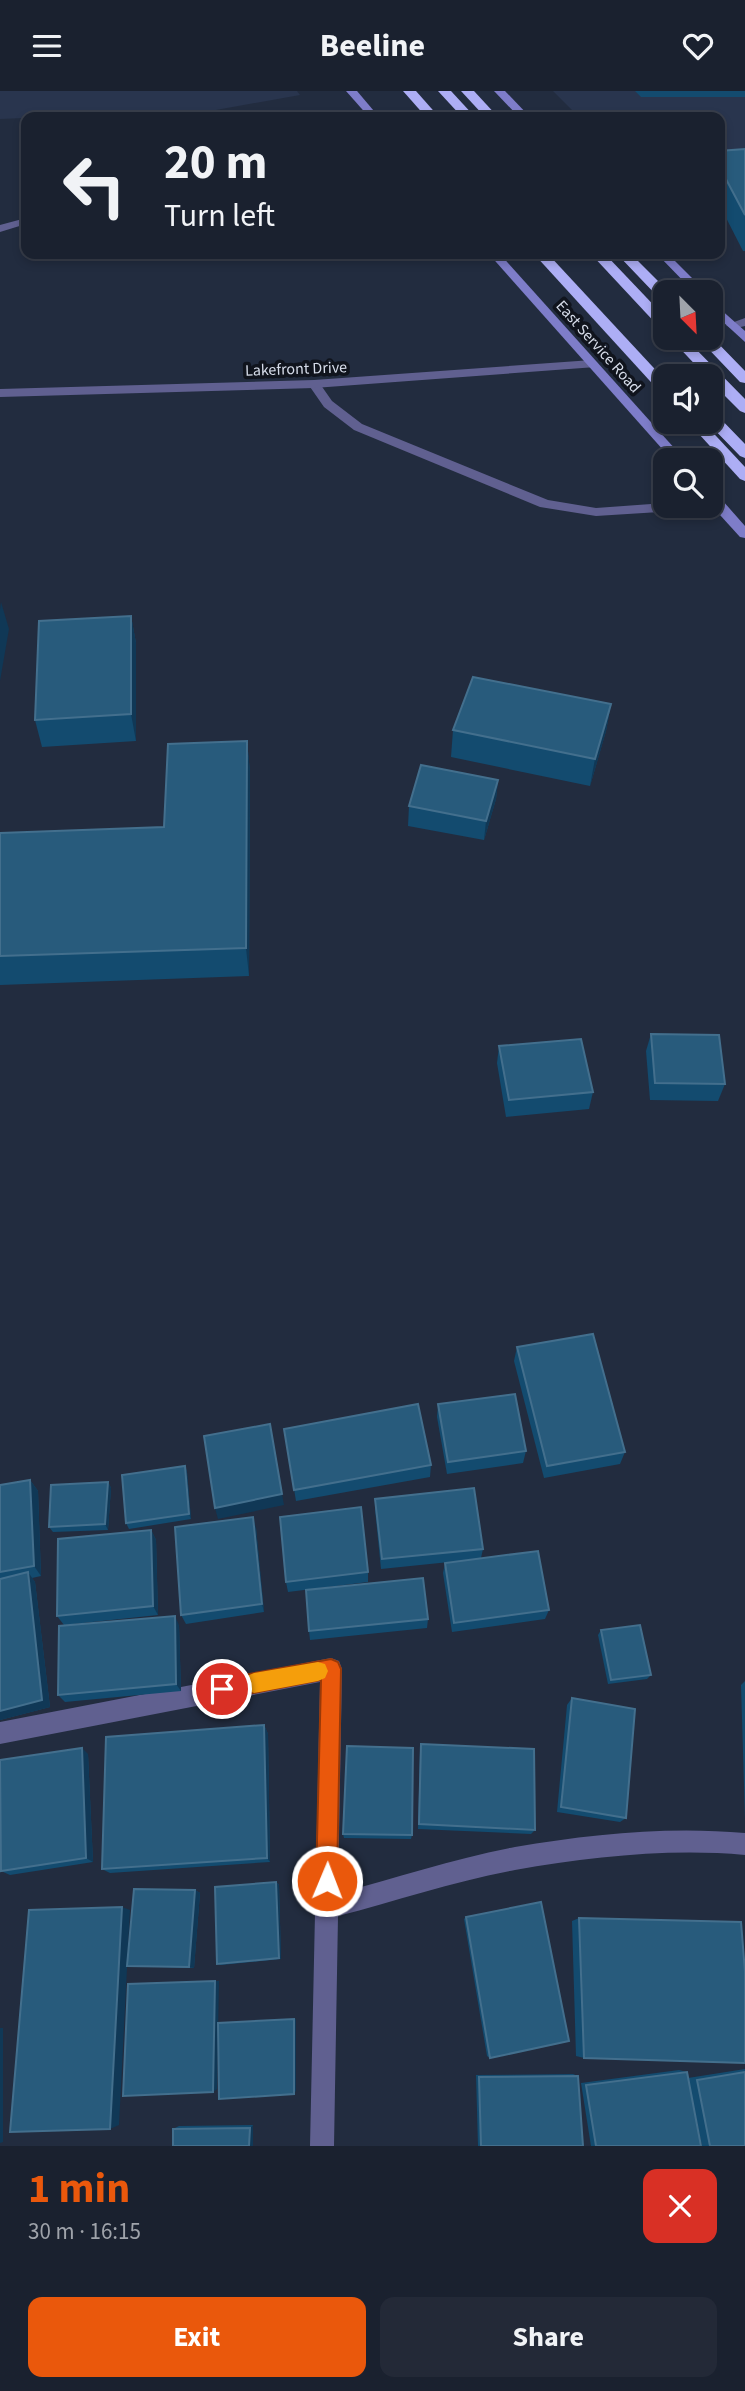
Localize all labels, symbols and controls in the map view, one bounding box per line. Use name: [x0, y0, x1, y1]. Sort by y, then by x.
text: Beeline: [320, 23, 425, 69]
icon: menu: [28, 27, 66, 65]
icon: heart: [679, 27, 717, 65]
text: 20 m: [164, 128, 268, 198]
icon: left: [49, 140, 140, 231]
text: Turn left: [164, 193, 275, 239]
north arrow: [653, 280, 723, 350]
map controls: [653, 280, 723, 518]
street label: East Service Road: [551, 296, 646, 398]
street label: Lakefront Drive: [245, 356, 348, 382]
button: sound: [653, 364, 723, 434]
button: search: [653, 448, 723, 518]
pin: [192, 1659, 252, 1719]
icon: arrive: [203, 1670, 241, 1708]
position arrow: [290, 1844, 364, 1918]
text: 1 min: [28, 2159, 130, 2219]
button: close: [643, 2169, 717, 2243]
text: 30 m · 16:15: [28, 2215, 141, 2248]
button: Exit: [28, 2297, 366, 2377]
button: Share: [380, 2297, 717, 2377]

